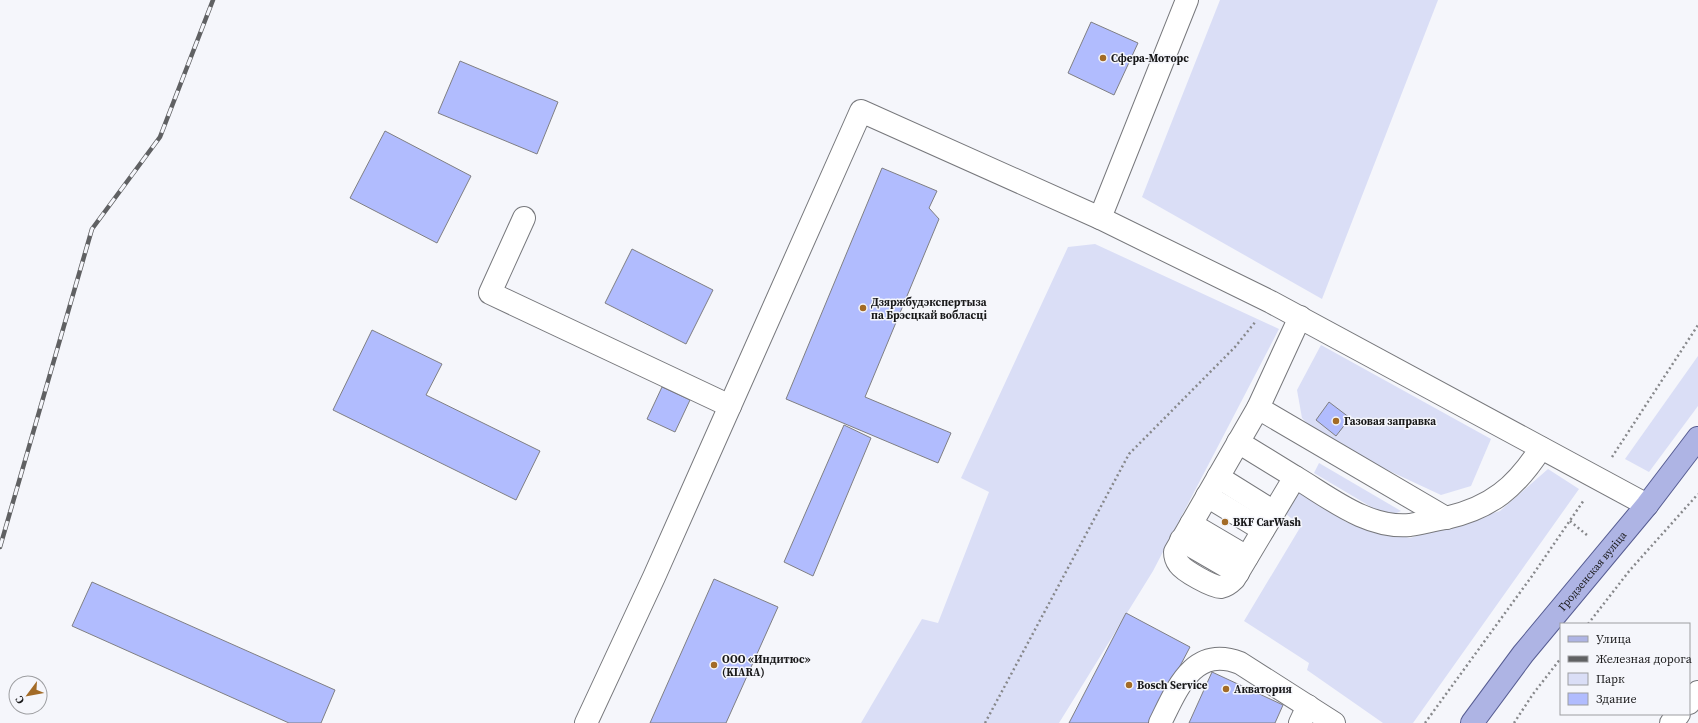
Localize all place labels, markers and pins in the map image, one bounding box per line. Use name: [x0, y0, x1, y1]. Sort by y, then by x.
place label: Сфера-Моторс: [1111, 51, 1189, 66]
marker: Сфера-Моторс: [1098, 53, 1108, 63]
place label: Дзяржбудэкспертыза па Брэсцкай вобласці: [871, 295, 987, 323]
marker: Дзяржбудэкспертыза па Брэсцкай вобласці: [858, 303, 868, 313]
place label: Газовая заправка: [1344, 414, 1436, 429]
marker: Газовая заправка: [1331, 416, 1341, 426]
place label: BKF CarWash: [1233, 515, 1301, 530]
marker: BKF CarWash: [1220, 517, 1230, 527]
place label: ООО «Индитюс» (KIARA): [722, 652, 811, 680]
marker: ООО «Индитюс» (KIARA): [709, 660, 719, 670]
place label: Bosch Service: [1137, 678, 1208, 693]
marker: Bosch Service: [1124, 680, 1134, 690]
place label: Акватория: [1234, 682, 1292, 697]
marker: Акватория: [1221, 684, 1231, 694]

